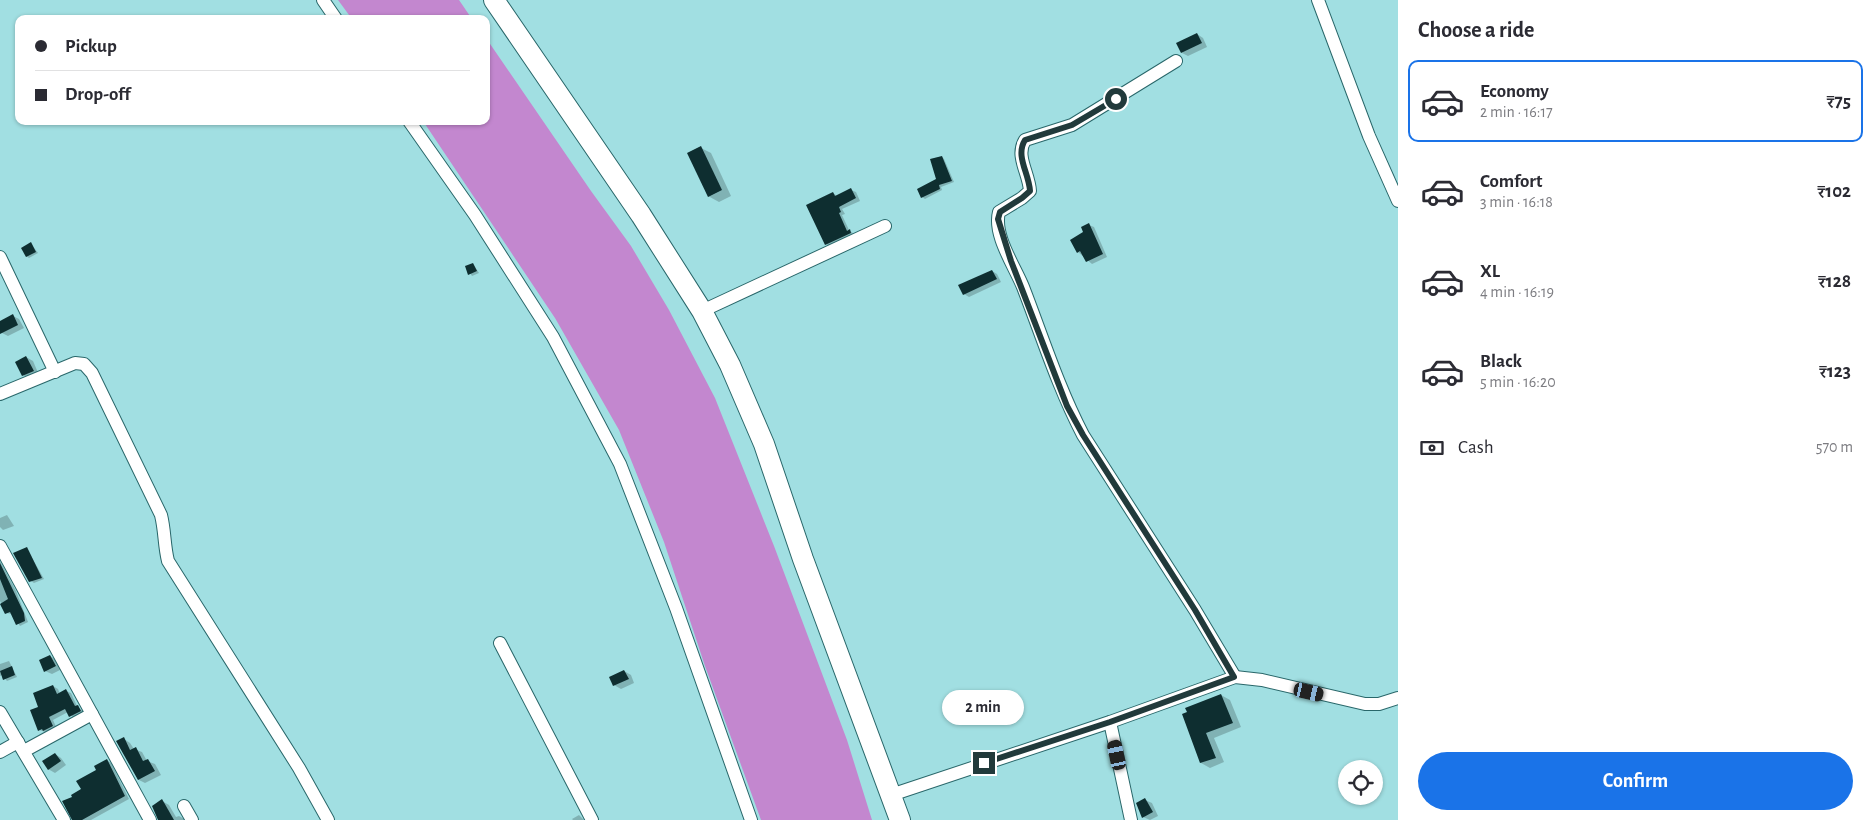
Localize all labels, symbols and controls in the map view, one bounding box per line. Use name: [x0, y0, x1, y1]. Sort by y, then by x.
text: Choose a ride: [1418, 19, 1534, 41]
text: Pickup: [65, 37, 117, 56]
icon: car: [1420, 79, 1465, 124]
text: Economy: [1480, 82, 1549, 101]
text: Drop-off: [65, 85, 130, 104]
route start: [1105, 88, 1127, 110]
text: ₹75: [1827, 92, 1851, 111]
text: 2 min · 16:17: [1480, 104, 1553, 120]
icon: car: [1420, 169, 1465, 214]
text: Comfort: [1480, 172, 1542, 191]
text: ₹102: [1817, 182, 1851, 201]
text: 3 min · 16:18: [1480, 194, 1553, 210]
icon: car: [1420, 259, 1465, 304]
text: XL: [1480, 262, 1500, 281]
text: ₹128: [1818, 272, 1851, 291]
text: 4 min · 16:19: [1480, 284, 1554, 300]
icon: car: [1420, 349, 1465, 394]
text: Black: [1480, 352, 1522, 371]
text: ₹123: [1819, 362, 1851, 381]
text: 5 min · 16:20: [1480, 374, 1556, 390]
icon: cash: [1418, 434, 1446, 462]
text: Cash: [1458, 438, 1494, 457]
text: 570 m: [1816, 439, 1853, 455]
car: [1292, 681, 1325, 703]
callout: 2 min: [943, 690, 1025, 726]
text: 2 min: [965, 699, 1001, 715]
car: [1106, 739, 1127, 771]
route end: [973, 752, 995, 774]
button: Confirm: [1418, 752, 1853, 810]
map controls: [1338, 760, 1383, 805]
button: locate: [1338, 760, 1383, 805]

